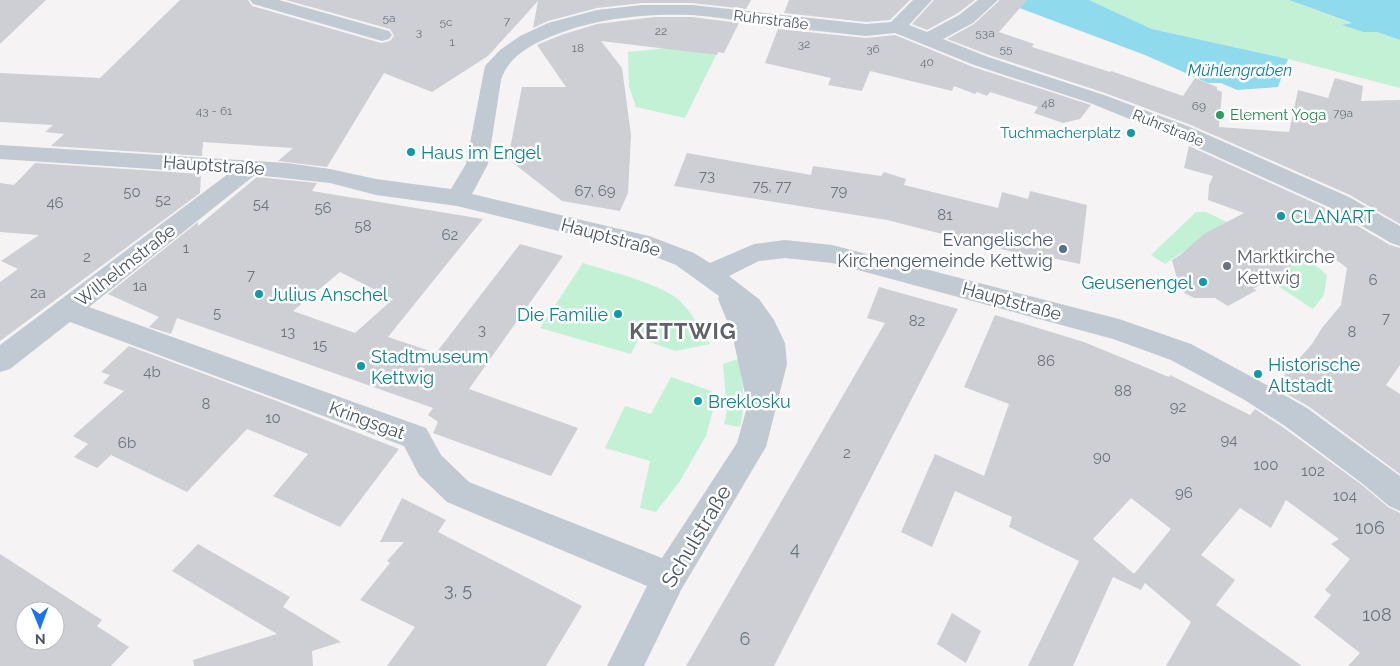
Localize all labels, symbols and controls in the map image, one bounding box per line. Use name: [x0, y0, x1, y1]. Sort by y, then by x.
street label: Ruhrstraße: [733, 6, 810, 34]
house number: 5a: [382, 11, 396, 25]
house number: 7: [504, 14, 511, 28]
house number: 5c: [439, 15, 453, 29]
house number: 22: [655, 24, 667, 38]
house number: 3: [416, 25, 422, 39]
house number: 53a: [975, 26, 995, 40]
house number: 1: [449, 35, 455, 49]
house number: 32: [798, 37, 810, 51]
house number: 18: [572, 41, 584, 55]
house number: 36: [866, 42, 880, 56]
house number: 55: [999, 42, 1013, 56]
house number: 40: [920, 55, 934, 69]
water label: Mühlengraben: [1188, 61, 1292, 80]
house number: 48: [1041, 96, 1055, 110]
house number: 69: [1192, 99, 1206, 113]
house number: 43 - 61: [196, 104, 232, 118]
street label: Ruhrstraße: [1130, 106, 1206, 151]
place label: Element Yoga: [1230, 106, 1326, 124]
house number: 79a: [1333, 106, 1353, 120]
marker: Element Yoga: [1214, 109, 1226, 121]
place label: Tuchmacherplatz: [1000, 124, 1121, 142]
marker: Tuchmacherplatz: [1125, 127, 1137, 139]
place label: Haus im Engel: [421, 142, 541, 163]
marker: Haus im Engel: [405, 146, 417, 158]
street label: Hauptstraße: [162, 151, 266, 179]
house number: 73: [699, 167, 715, 185]
house number: 75, 77: [752, 177, 792, 195]
house number: 67, 69: [574, 182, 616, 200]
house number: 79: [831, 182, 848, 200]
house number: 50: [123, 183, 141, 201]
house number: 52: [155, 191, 171, 209]
house number: 46: [46, 194, 64, 212]
house number: 54: [253, 195, 269, 213]
house number: 56: [314, 199, 332, 217]
house number: 81: [937, 206, 953, 224]
place label: CLANART: [1291, 206, 1375, 227]
marker: CLANART: [1275, 210, 1287, 222]
street label: Hauptstraße: [559, 214, 663, 260]
house number: 58: [354, 217, 372, 235]
street label: Wilhelmstraße: [71, 219, 180, 311]
house number: 62: [442, 226, 459, 244]
place label: Evangelische Kirchengemeinde Kettwig: [837, 229, 1053, 271]
house number: 1: [183, 239, 190, 257]
marker: Evangelische Kirchengemeinde Kettwig: [1057, 243, 1069, 255]
place label: Marktkirche Kettwig: [1237, 246, 1335, 288]
house number: 2: [83, 248, 91, 266]
marker: Marktkirche Kettwig: [1221, 260, 1233, 272]
house number: 7: [247, 266, 255, 284]
house number: 6: [1368, 271, 1378, 289]
place label: Geusenengel: [1081, 272, 1193, 293]
marker: Geusenengel: [1197, 276, 1209, 288]
house number: 1a: [133, 277, 147, 295]
street label: Hauptstraße: [960, 278, 1064, 324]
house number: 2a: [30, 284, 46, 302]
place label: Julius Anschel: [269, 284, 388, 305]
marker: Julius Anschel: [253, 288, 265, 300]
house number: 5: [213, 304, 221, 322]
place label: Die Familie: [517, 304, 608, 325]
marker: Die Familie: [612, 308, 624, 320]
house number: 7: [1382, 309, 1390, 327]
house number: 82: [909, 312, 926, 330]
district label: KETTWIG: [629, 318, 737, 344]
house number: 3: [478, 321, 486, 339]
house number: 13: [281, 323, 295, 341]
house number: 8: [1348, 323, 1357, 341]
house number: 15: [313, 336, 327, 354]
place label: Stadtmuseum Kettwig: [371, 346, 489, 388]
house number: 86: [1037, 352, 1055, 370]
place label: Historische Altstadt: [1268, 354, 1361, 396]
marker: Stadtmuseum Kettwig: [355, 360, 367, 372]
house number: 4b: [143, 363, 161, 381]
marker: Historische Altstadt: [1252, 368, 1264, 380]
house number: 88: [1114, 382, 1132, 400]
place label: Breklosku: [708, 391, 791, 412]
house number: 8: [202, 395, 211, 413]
marker: Breklosku: [692, 395, 704, 407]
street label: Kringsgat: [326, 397, 408, 443]
house number: 92: [1170, 398, 1186, 416]
house number: 10: [265, 409, 281, 427]
house number: 94: [1221, 431, 1237, 449]
house number: 6b: [118, 434, 136, 452]
house number: 2: [843, 444, 851, 462]
house number: 90: [1093, 448, 1111, 466]
house number: 100: [1254, 456, 1278, 474]
house number: 102: [1301, 462, 1325, 480]
street label: Schulstraße: [656, 480, 736, 592]
house number: 96: [1175, 484, 1193, 502]
house number: 104: [1333, 487, 1357, 505]
house number: 106: [1355, 517, 1385, 538]
house number: 4: [790, 538, 800, 559]
house number: 3, 5: [444, 579, 472, 600]
north arrow: [15, 601, 65, 651]
house number: 108: [1362, 604, 1392, 625]
house number: 6: [740, 628, 751, 649]
text: N: [35, 631, 46, 647]

